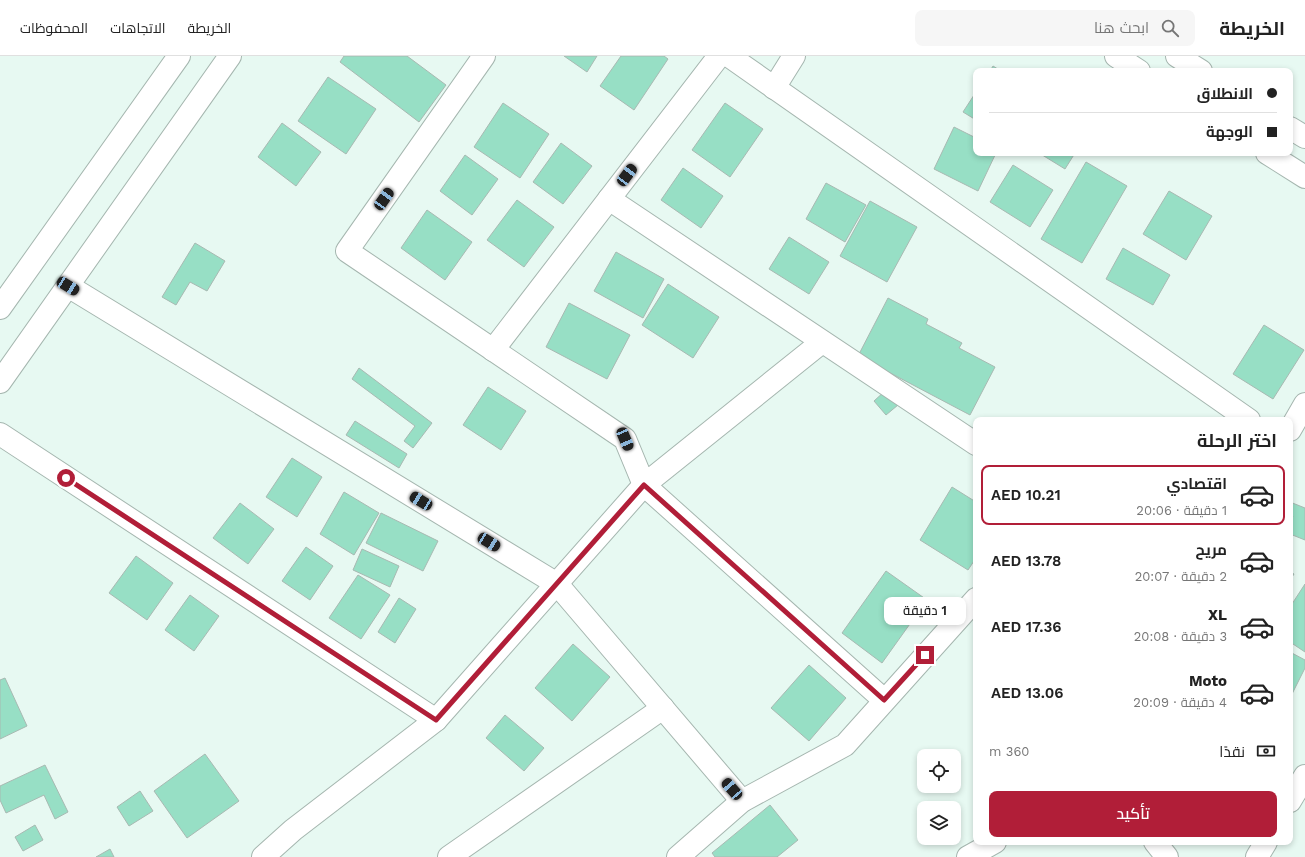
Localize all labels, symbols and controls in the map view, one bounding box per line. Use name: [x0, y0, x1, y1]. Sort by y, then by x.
search box: [915, 10, 1195, 46]
icon: search: [1159, 17, 1181, 39]
text: الخريطة: [1219, 17, 1285, 40]
text: ابحث هنا: [1094, 19, 1149, 37]
text: المحفوظات: [20, 20, 88, 36]
text: الاتجاهات: [110, 20, 166, 36]
text: الخريطة: [188, 20, 231, 36]
text: الانطلاق: [1197, 85, 1253, 103]
text: الوجهة: [1206, 123, 1253, 141]
car: [615, 162, 639, 188]
car: [372, 186, 396, 212]
car: [55, 275, 81, 297]
car: [615, 426, 635, 452]
text: اختر الرحلة: [1197, 430, 1277, 451]
route start: [57, 469, 75, 487]
text: اقتصادي: [1167, 475, 1227, 493]
icon: car: [1239, 477, 1275, 513]
text: AED 10.21: [991, 486, 1061, 504]
car: [408, 490, 434, 512]
text: 1 دقيقة · 20:06: [1136, 503, 1227, 518]
car: [476, 531, 502, 553]
text: مريح: [1195, 541, 1227, 559]
icon: car: [1239, 543, 1275, 579]
text: AED 13.78: [991, 552, 1061, 570]
text: 2 دقيقة · 20:07: [1135, 569, 1227, 584]
callout: 1 دقيقة: [884, 597, 966, 625]
text: 1 دقيقة: [903, 603, 947, 618]
text: XL: [1208, 606, 1227, 624]
icon: car: [1239, 609, 1275, 645]
text: AED 17.36: [991, 618, 1061, 636]
text: 3 دقيقة · 20:08: [1134, 629, 1227, 644]
route end: [916, 646, 934, 664]
text: Moto: [1189, 672, 1227, 690]
icon: car: [1239, 675, 1275, 711]
text: AED 13.06: [991, 684, 1064, 702]
text: 4 دقيقة · 20:09: [1133, 695, 1227, 710]
icon: cash: [1255, 740, 1277, 762]
text: نقدًا: [1219, 743, 1245, 761]
text: 360 m: [989, 744, 1029, 759]
map controls: [917, 749, 961, 845]
button: locate: [917, 749, 961, 793]
car: [720, 776, 744, 802]
button: تأكيد: [989, 791, 1277, 837]
button: layers: [917, 801, 961, 845]

